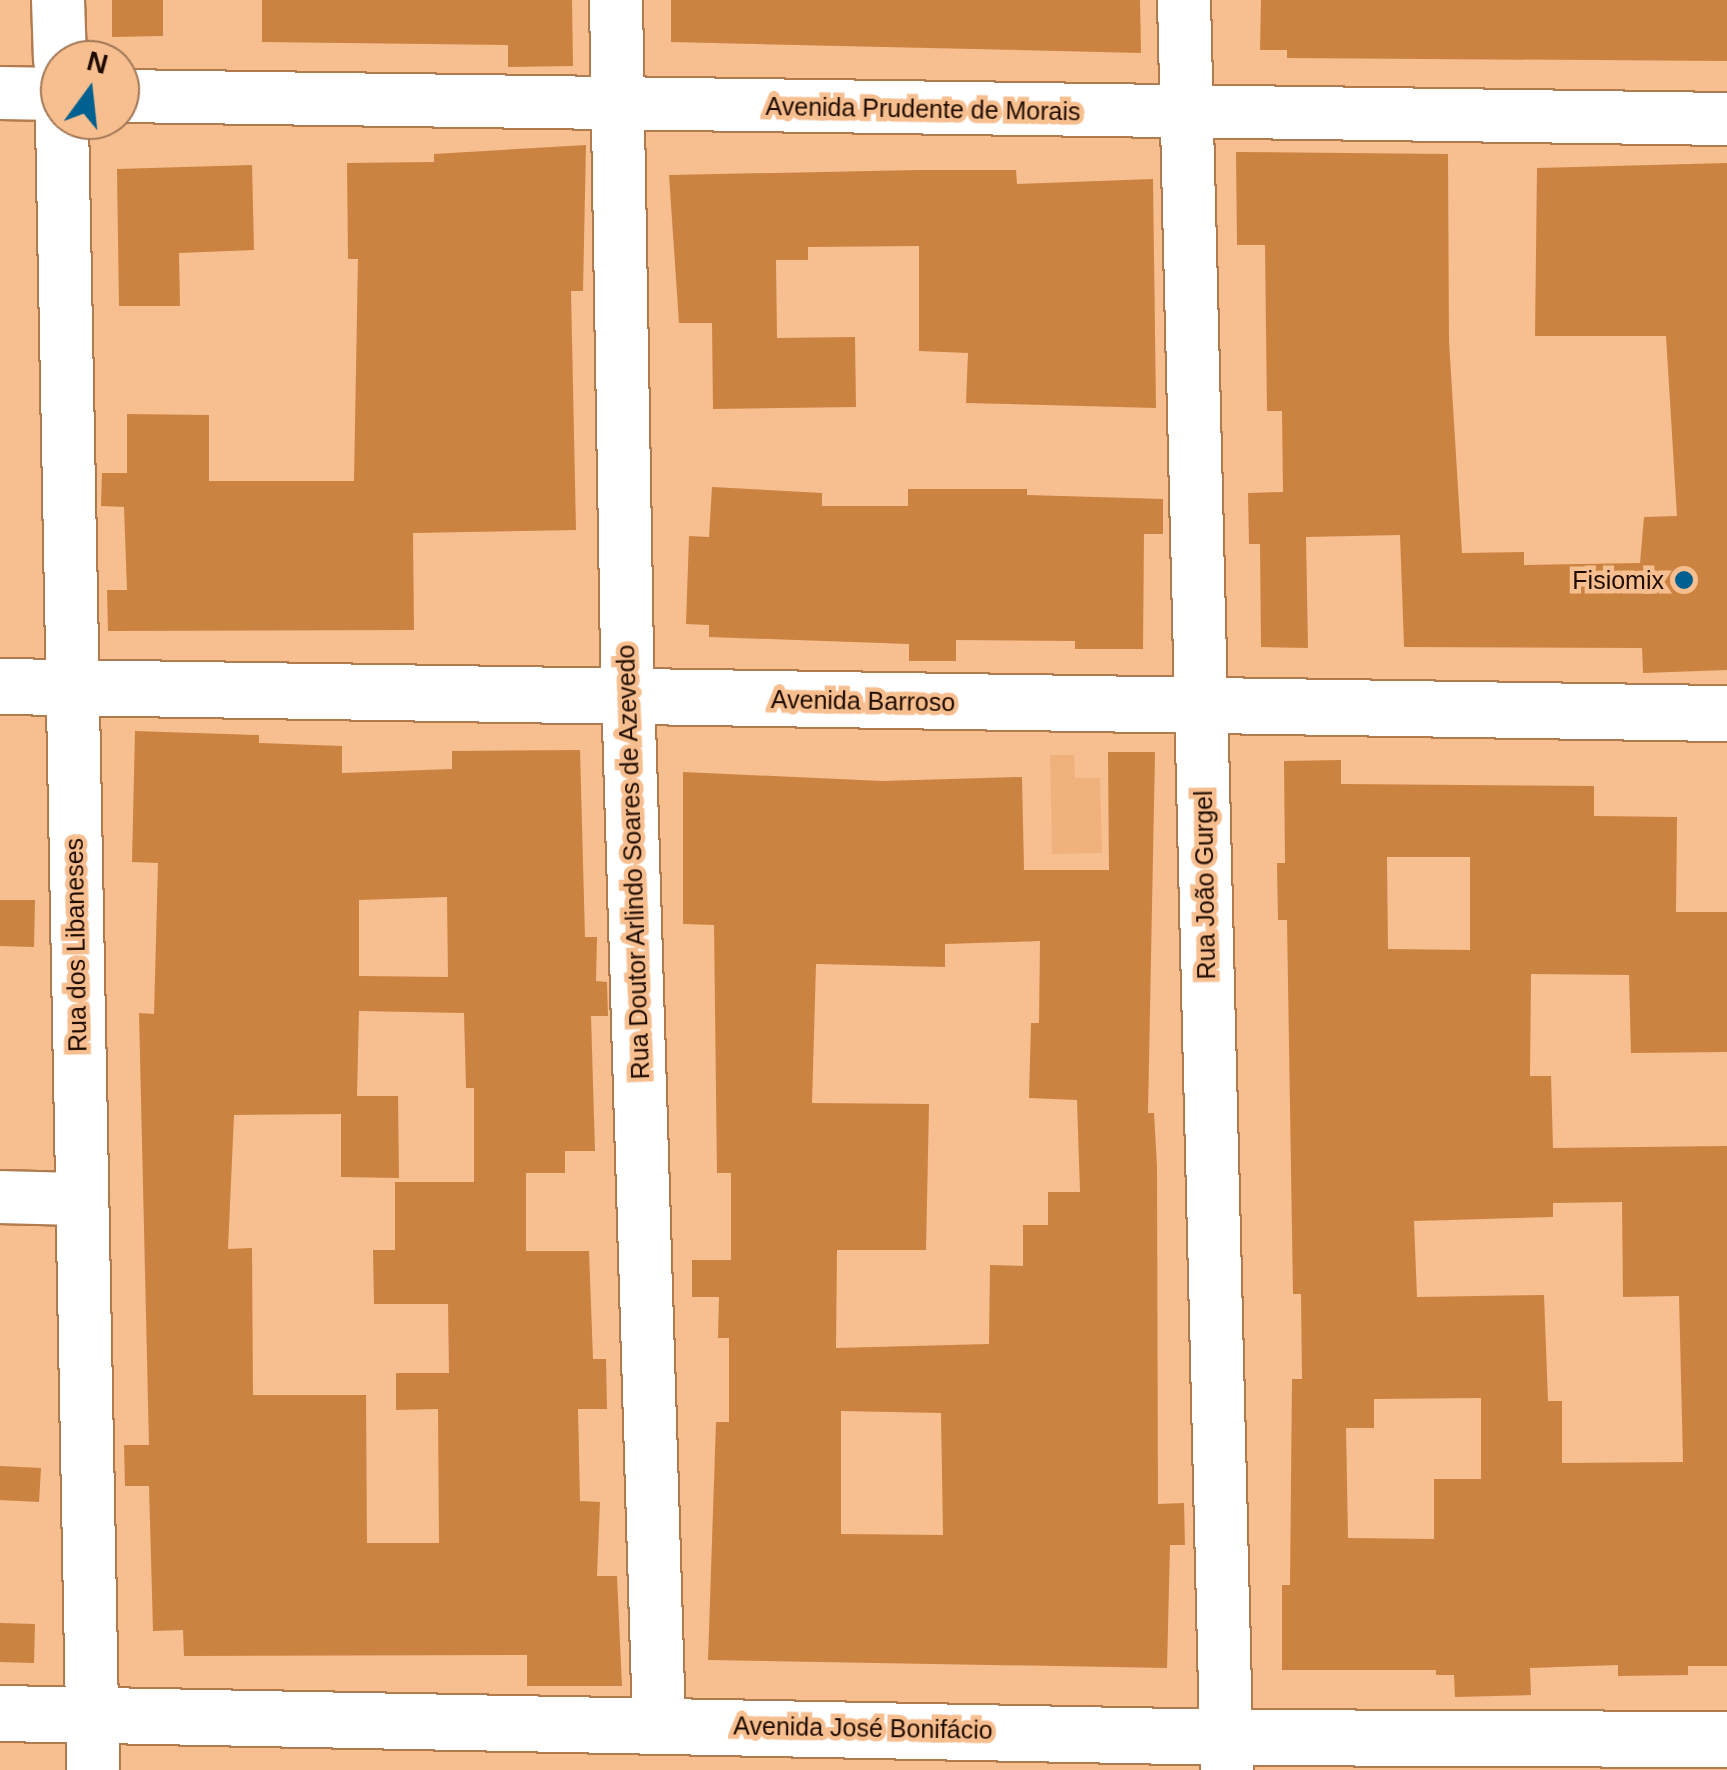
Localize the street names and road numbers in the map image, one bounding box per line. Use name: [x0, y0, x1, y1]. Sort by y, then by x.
street label: Avenida Prudente de Morais: [765, 91, 1081, 127]
street label: Rua Doutor Arlindo Soares de Azevedo: [610, 643, 656, 1081]
street label: Avenida Barroso: [771, 684, 955, 718]
street label: Rua João Gurgel: [1188, 790, 1222, 980]
street label: Rua dos Libaneses: [59, 838, 93, 1052]
street label: Avenida José Bonifácio: [733, 1711, 993, 1745]

